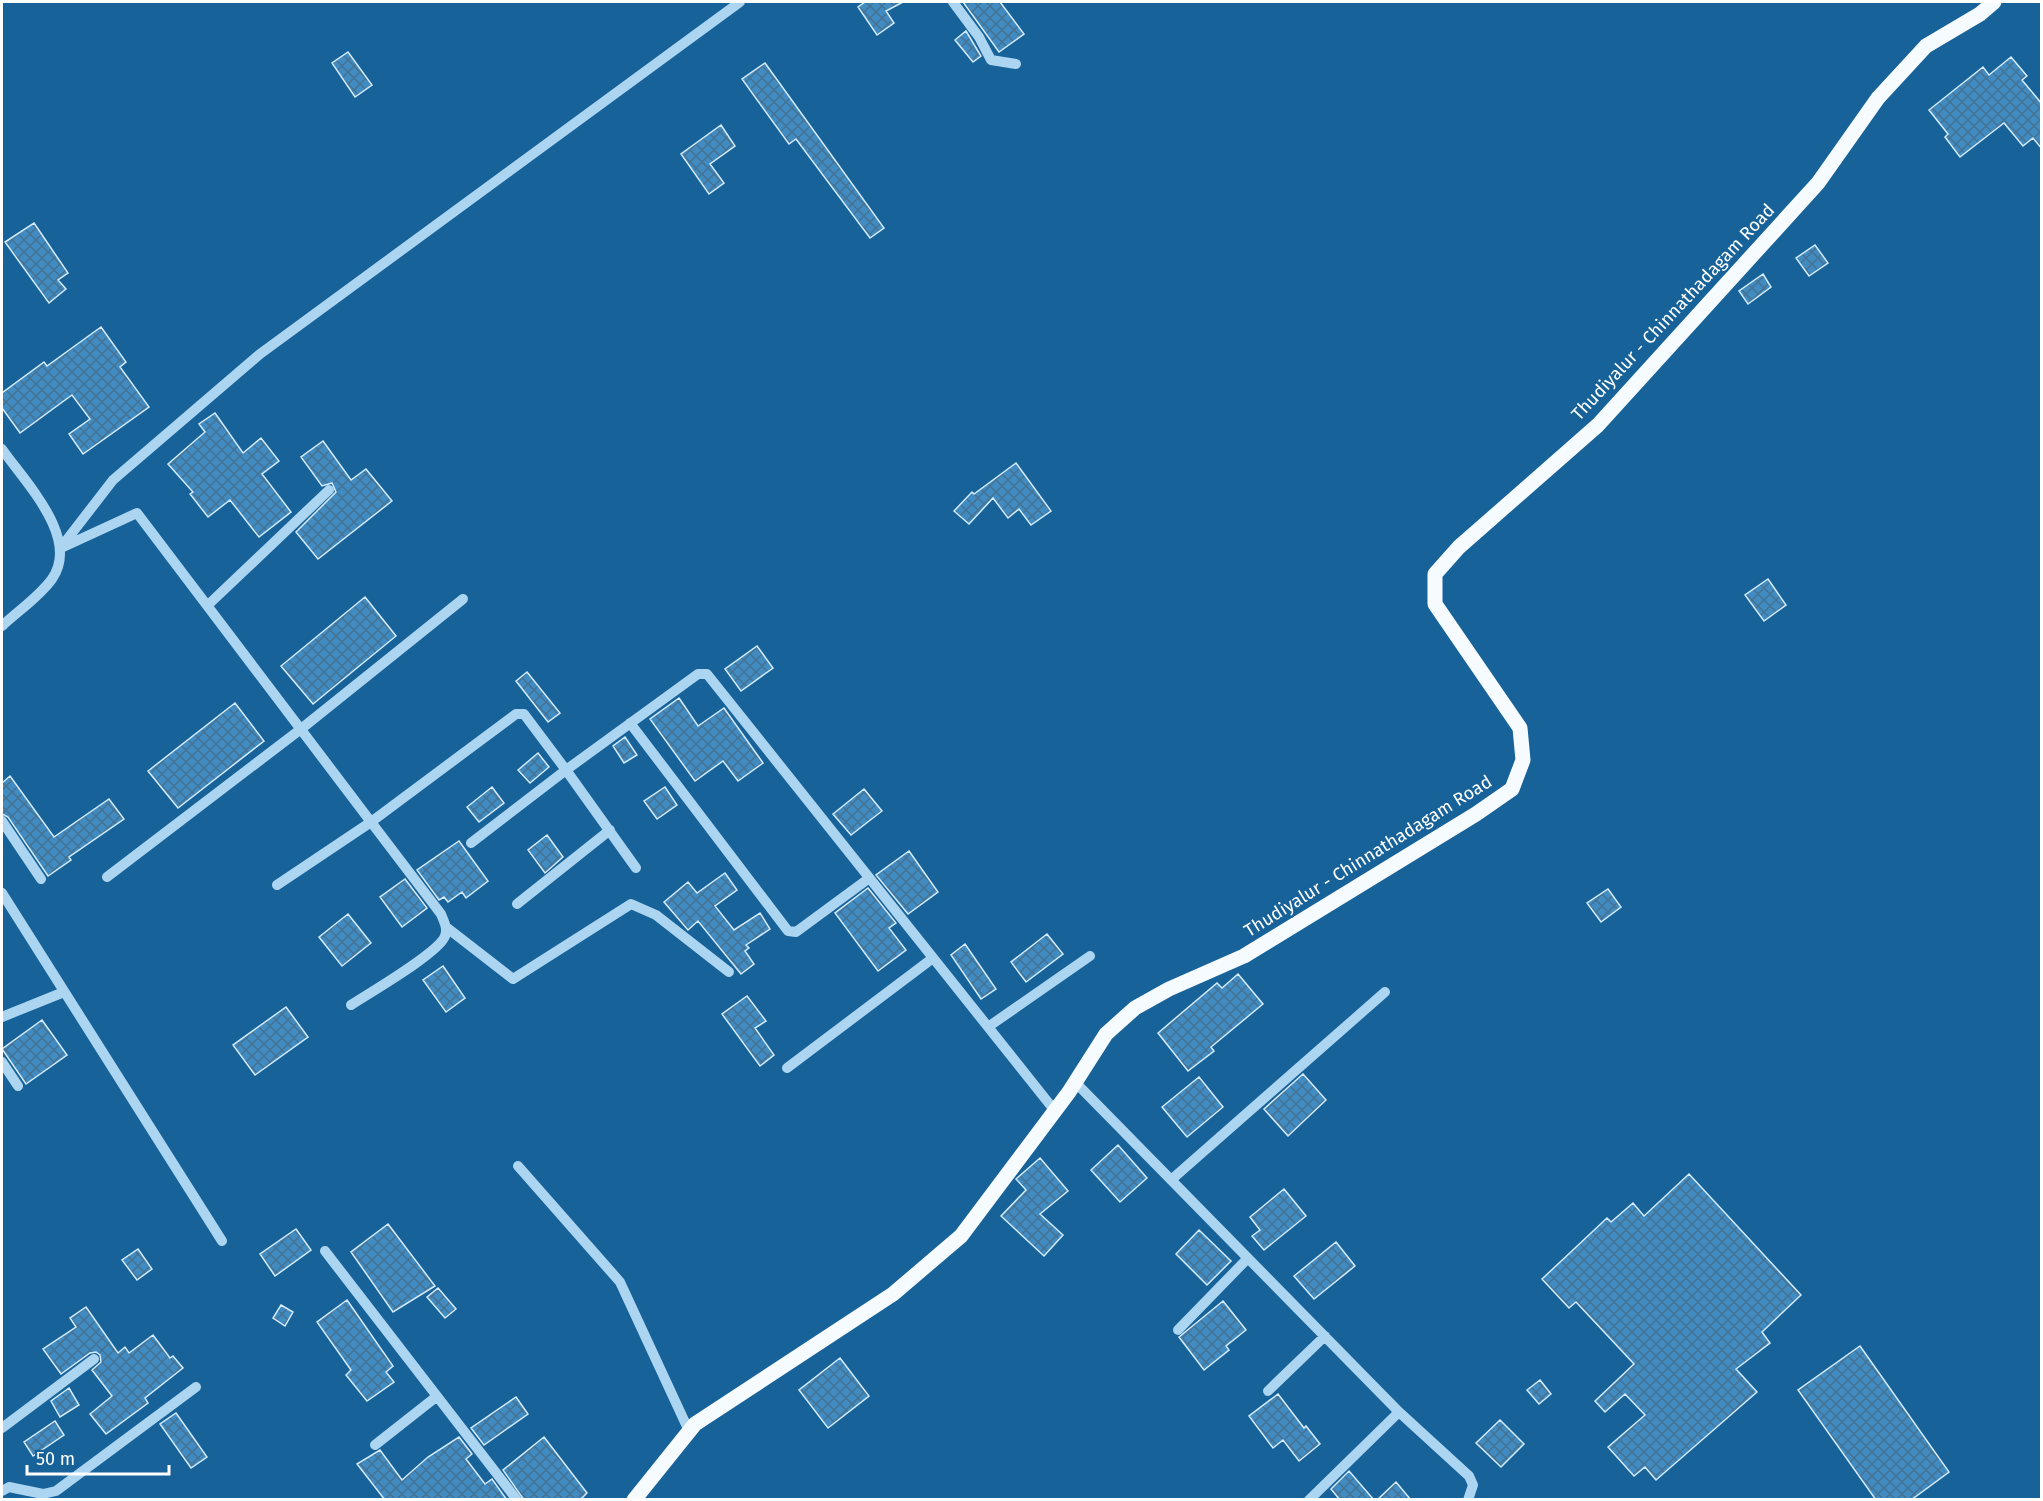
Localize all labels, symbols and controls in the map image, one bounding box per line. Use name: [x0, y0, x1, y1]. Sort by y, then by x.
street label: Thudiyalur - Chinnathadagam Road: [1567, 199, 1779, 425]
street label: Thudiyalur - Chinnathadagam Road: [1240, 770, 1496, 942]
scale bar: [27, 1438, 170, 1476]
text: 50 m: [36, 1448, 75, 1470]

